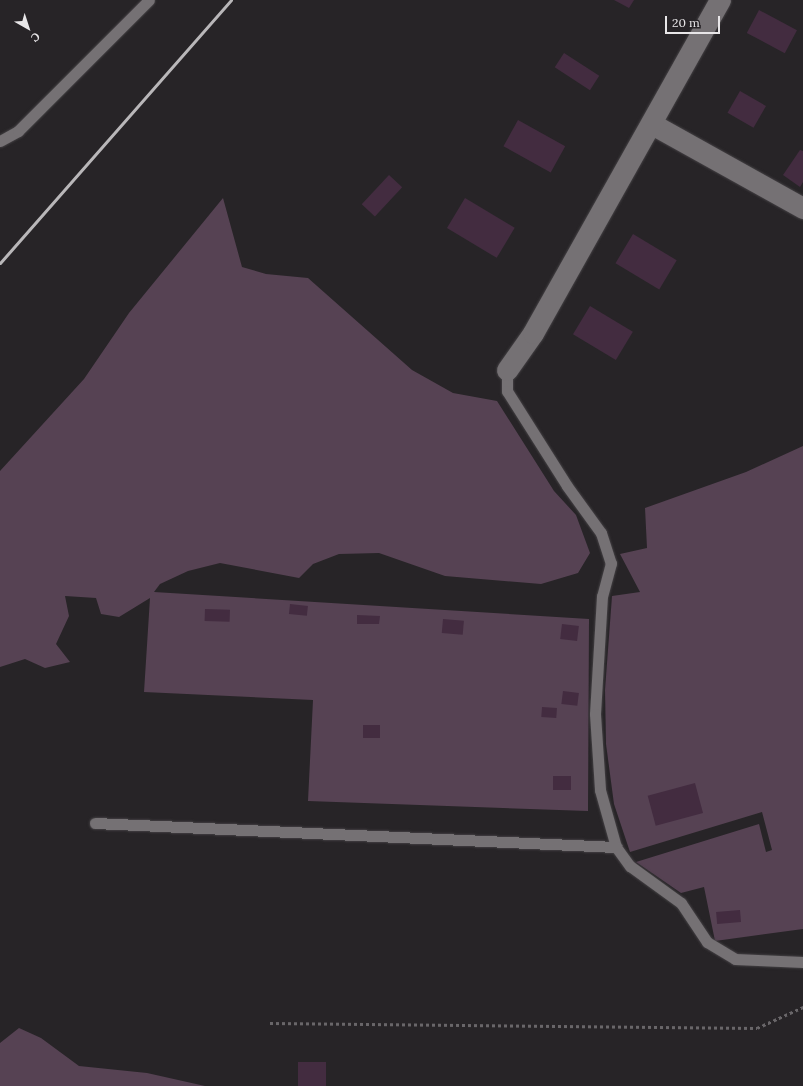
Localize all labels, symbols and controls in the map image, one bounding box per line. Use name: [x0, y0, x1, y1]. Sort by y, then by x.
north arrow: [8, 8, 48, 48]
scale bar: [667, 8, 722, 34]
text: 20 m: [672, 15, 700, 30]
text: С: [28, 29, 43, 45]

